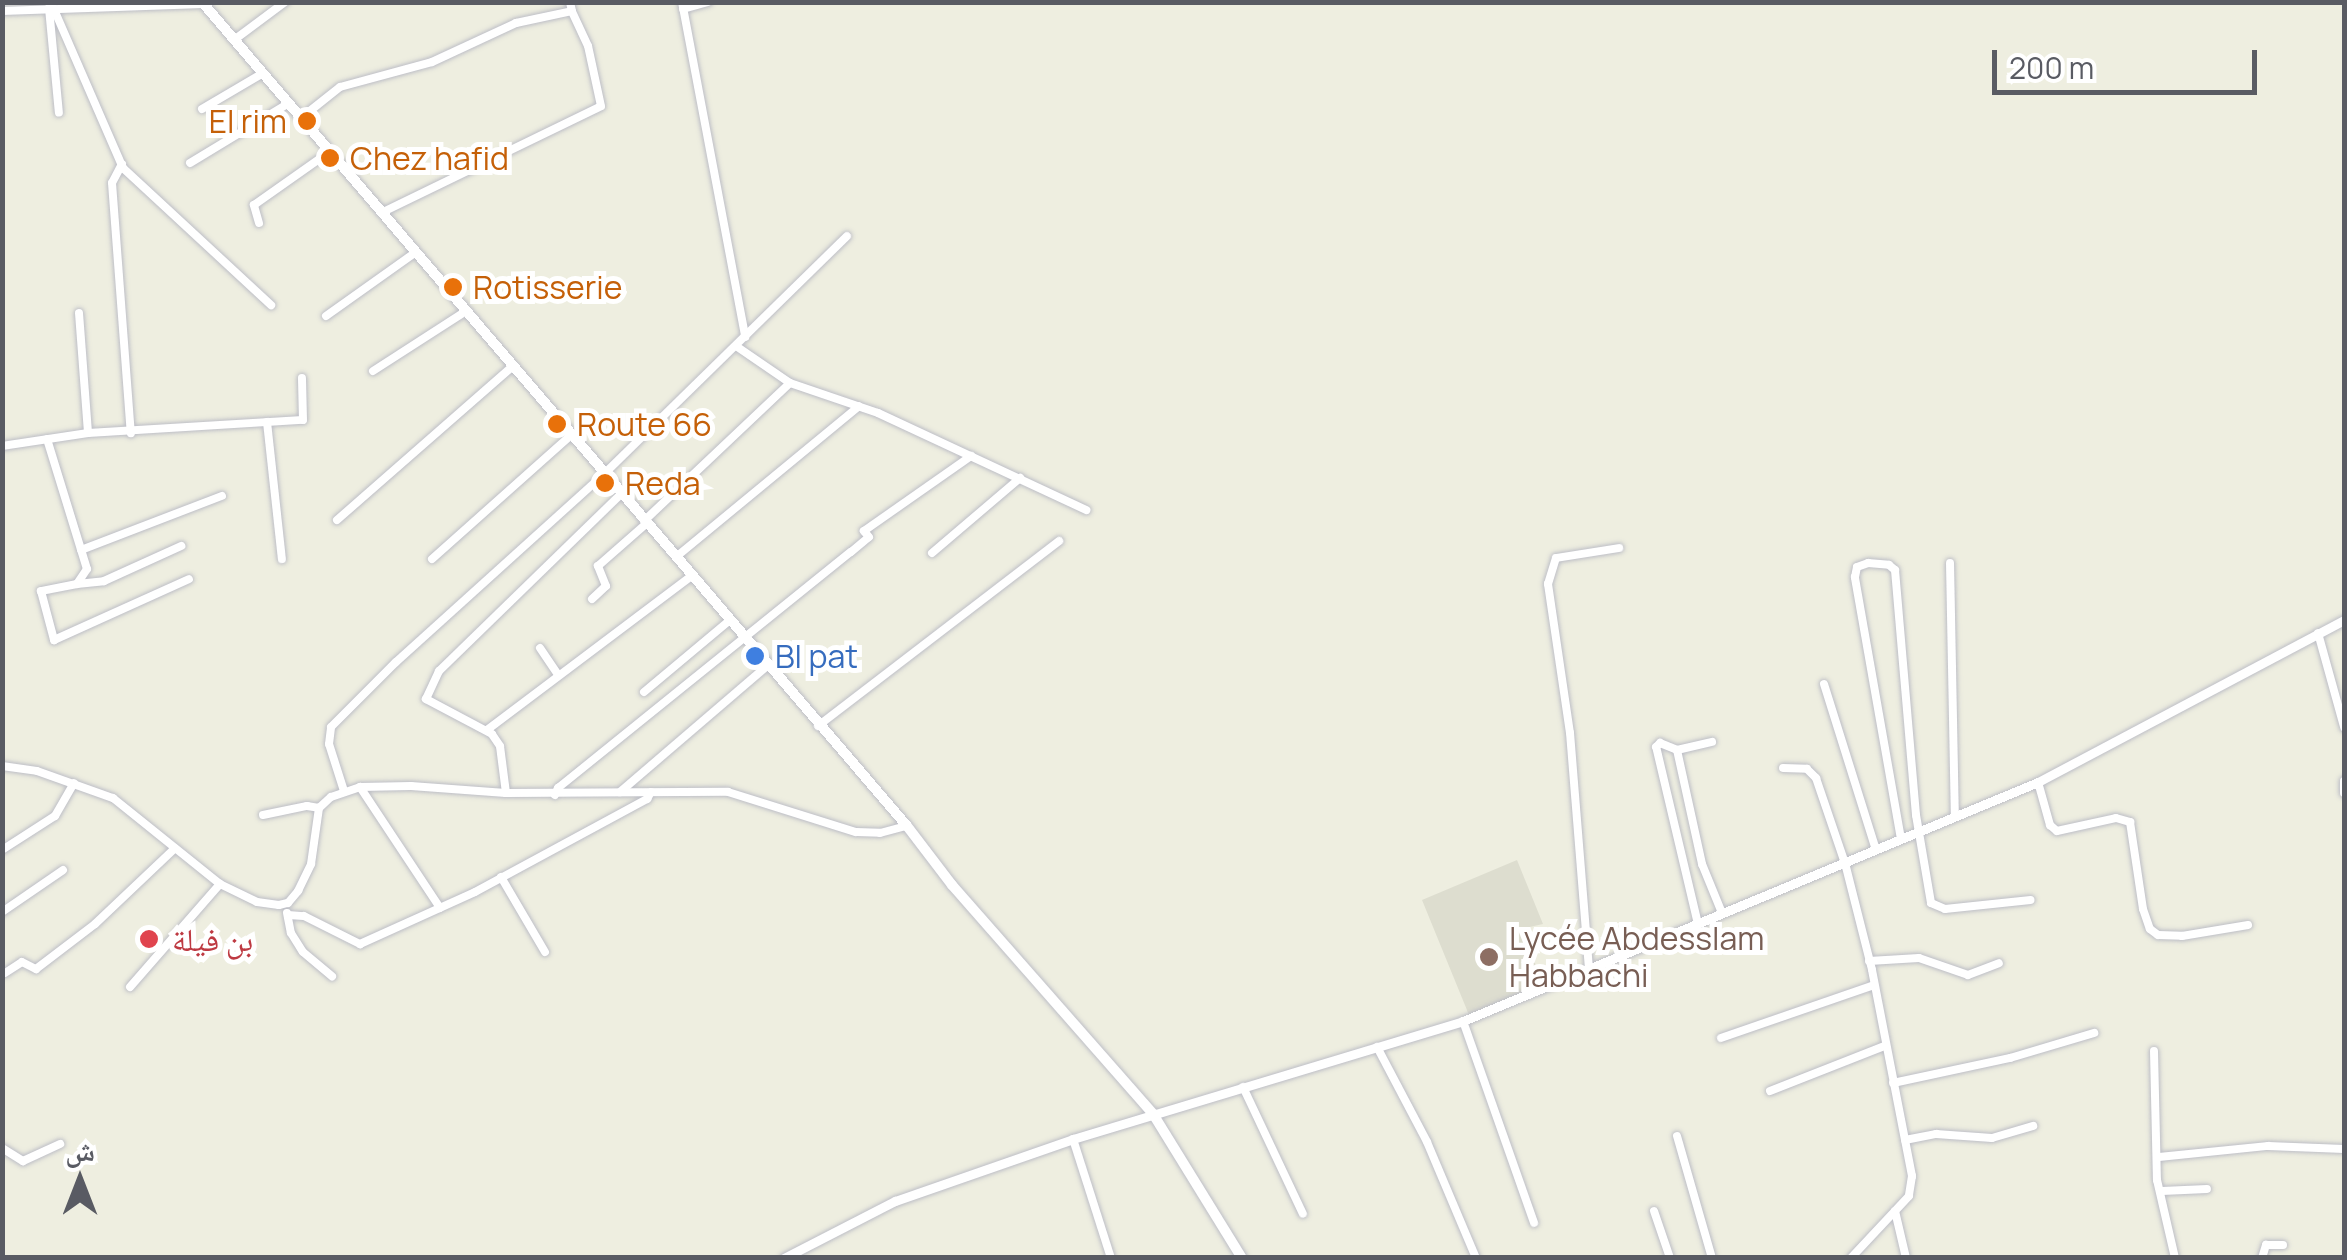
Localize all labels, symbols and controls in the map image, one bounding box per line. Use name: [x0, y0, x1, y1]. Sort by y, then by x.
scale bar: [1997, 30, 2262, 92]
text: 200 m: [2009, 47, 2094, 88]
place label: El rim: [209, 102, 287, 140]
marker: El rim: [296, 110, 318, 132]
place label: Chez hafid: [350, 139, 509, 177]
marker: Chez hafid: [319, 147, 341, 169]
place label: Rotisserie: [473, 268, 622, 306]
marker: Rotisserie: [442, 276, 464, 298]
place label: Route 66: [577, 405, 712, 443]
marker: Route 66: [546, 413, 568, 435]
place label: Reda: [625, 464, 701, 502]
marker: Reda: [594, 472, 616, 494]
place label: Bl pat: [775, 637, 858, 675]
marker: Bl pat: [744, 645, 766, 667]
place label: بن فيلة: [172, 920, 253, 958]
place label: Lycée Abdesslam Habbachi: [1509, 920, 1764, 995]
marker: بن فيلة: [136, 926, 162, 952]
marker: Lycée Abdesslam Habbachi: [1478, 946, 1500, 968]
north arrow: [30, 1130, 130, 1230]
text: ش: [65, 1131, 95, 1169]

